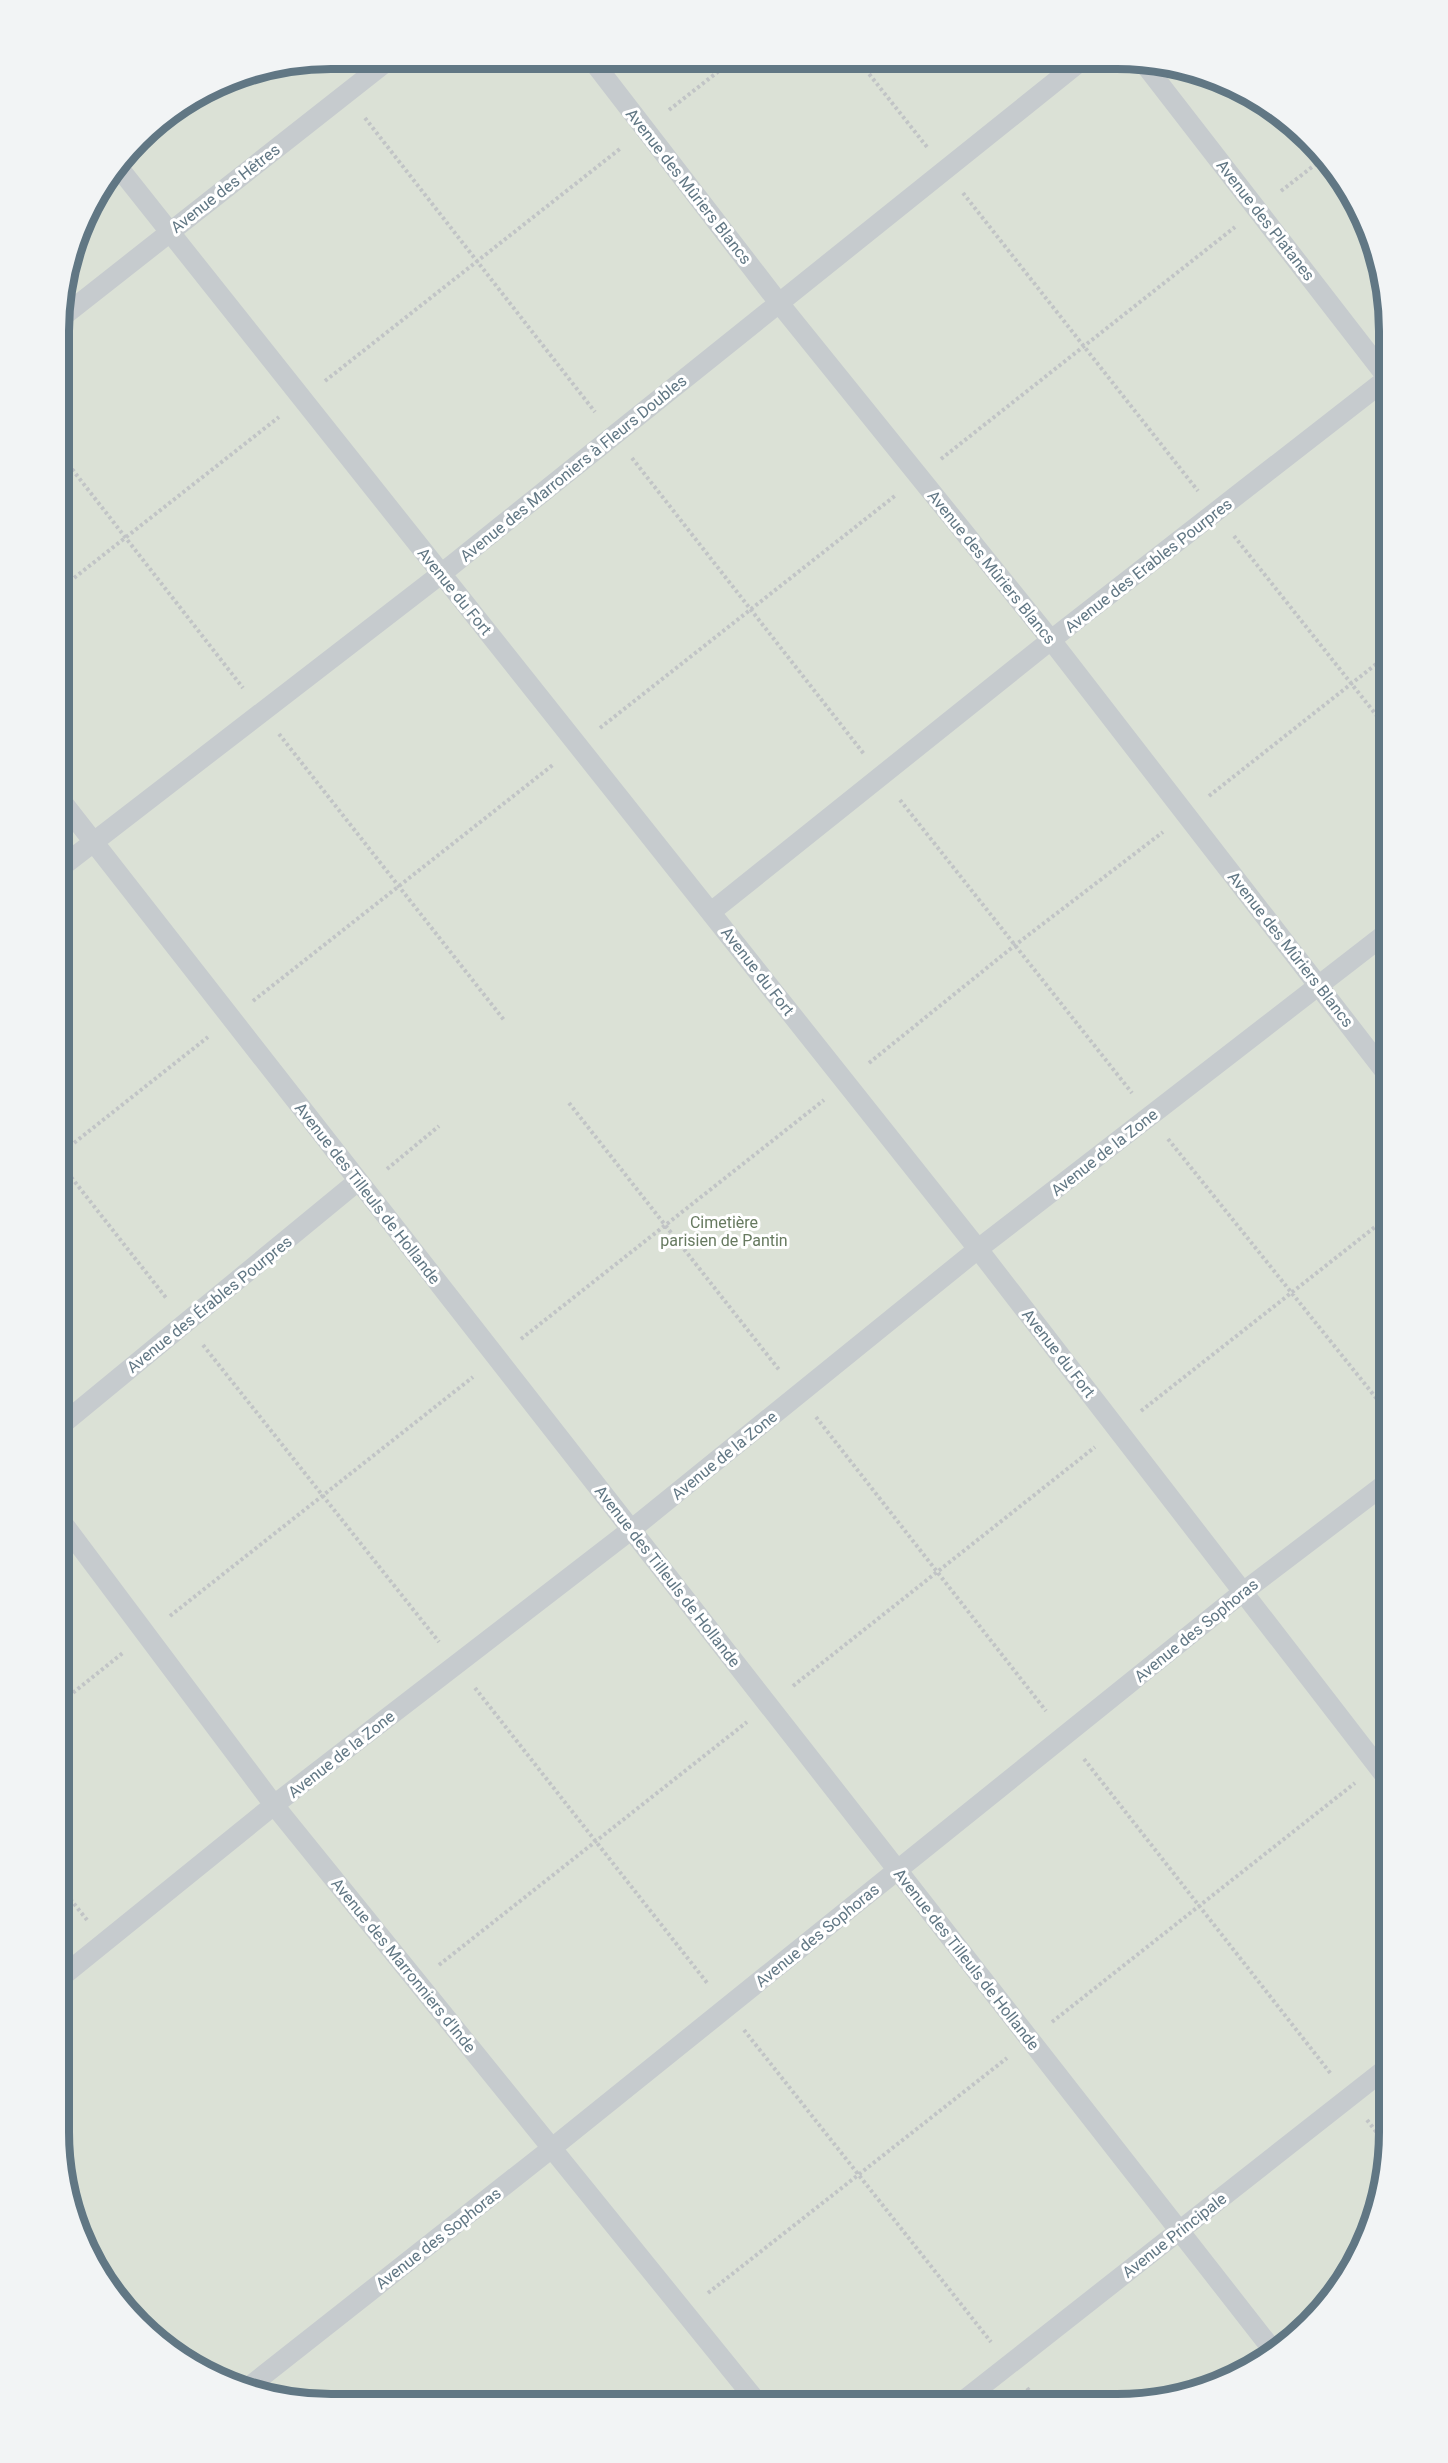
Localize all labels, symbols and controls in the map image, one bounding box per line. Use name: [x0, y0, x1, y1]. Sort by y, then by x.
street label: Avenue des Mûriers Blancs: [622, 105, 755, 268]
street label: Avenue des Hêtres: [167, 140, 284, 237]
street label: Avenue des Platanes: [1212, 156, 1319, 285]
street label: Avenue des Marroniers à Fleurs Doubles: [456, 371, 690, 566]
street label: Avenue des Mûriers Blancs: [924, 487, 1060, 648]
street label: Avenue des Erables Pourpres: [1061, 494, 1236, 637]
street label: Avenue du Fort: [414, 544, 496, 639]
street label: Avenue des Mûriers Blancs: [1224, 868, 1357, 1031]
street label: Avenue du Fort: [717, 923, 798, 1019]
street label: Avenue des Tilleuls de Hollande: [291, 1099, 444, 1288]
street label: Avenue de la Zone: [1047, 1105, 1161, 1200]
park label: Cimetière parisien de Pantin: [660, 1213, 788, 1250]
street label: Avenue des Érables Pourpres: [123, 1232, 296, 1377]
street label: Avenue du Fort: [1018, 1305, 1099, 1401]
street label: Avenue de la Zone: [668, 1407, 781, 1504]
street label: Avenue des Tilleuls de Hollande: [591, 1482, 744, 1671]
street label: Avenue des Sophoras: [1131, 1575, 1262, 1686]
street label: Avenue de la Zone: [284, 1707, 398, 1802]
street label: Avenue des Tilleuls de Hollande: [890, 1865, 1043, 2054]
street label: Avenue des Marronniers d'Inde: [327, 1874, 480, 2056]
street label: Avenue des Sophoras: [752, 1880, 883, 1991]
street label: Avenue des Sophoras: [372, 2184, 505, 2293]
street label: Avenue Principale: [1118, 2189, 1230, 2282]

